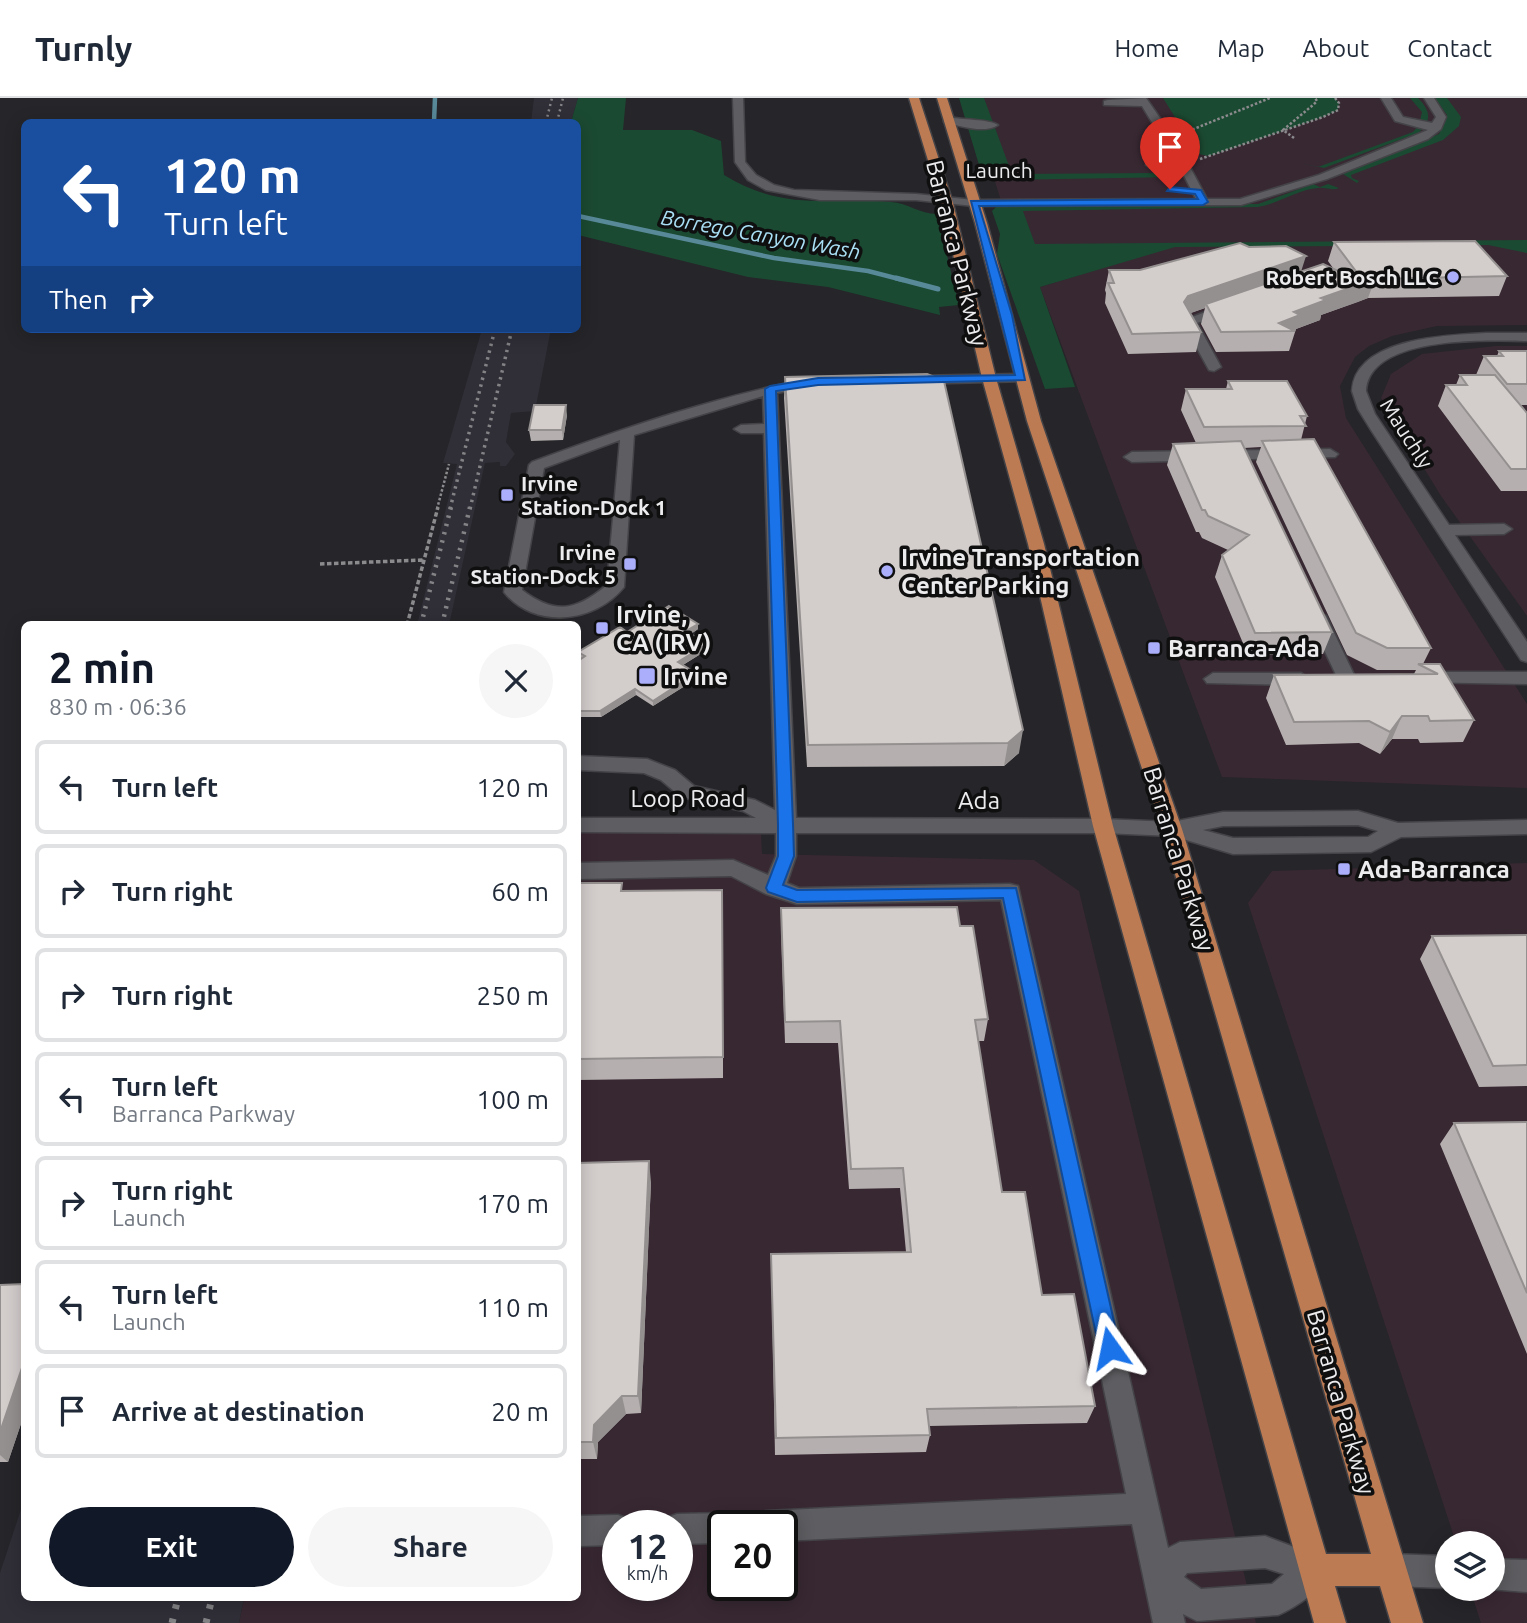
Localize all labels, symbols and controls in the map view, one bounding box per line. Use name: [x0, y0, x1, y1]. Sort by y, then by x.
text: Turnly: [35, 30, 132, 67]
text: Home: [1114, 35, 1179, 62]
text: Map: [1217, 35, 1264, 62]
text: About: [1302, 35, 1369, 62]
text: Contact: [1407, 35, 1492, 62]
pin: [1140, 117, 1200, 189]
icon: arrive: [1151, 128, 1189, 166]
icon: left: [49, 147, 140, 238]
text: 120 m: [164, 147, 301, 202]
street label: Barranca Parkway: [921, 157, 993, 349]
street label: Launch: [965, 158, 1033, 182]
text: Turn left: [164, 205, 288, 241]
water label: Borrego Canyon Wash: [659, 205, 863, 263]
place label: Robert Bosch LLC: [1266, 265, 1439, 289]
marker: Robert Bosch LLC: [1445, 269, 1461, 285]
icon: right: [122, 280, 160, 318]
text: Then: [49, 285, 108, 314]
street label: Mauchly: [1376, 394, 1438, 472]
place label: Irvine Station-Dock 1: [521, 471, 667, 519]
marker: Irvine Station-Dock 1: [499, 487, 515, 503]
place label: Irvine Station-Dock 5: [470, 540, 616, 588]
place label: Irvine Transportation Center Parking: [901, 544, 1140, 599]
marker: Irvine Station-Dock 5: [622, 556, 638, 572]
marker: Irvine Transportation Center Parking: [879, 563, 895, 579]
place label: Irvine, CA (IRV): [616, 601, 711, 656]
marker: Irvine, CA (IRV): [594, 620, 610, 636]
place label: Barranca-Ada: [1168, 635, 1320, 662]
marker: Barranca-Ada: [1146, 640, 1162, 656]
text: 2 min: [49, 644, 155, 691]
button: close: [479, 644, 553, 718]
place label: Irvine: [663, 663, 728, 690]
marker: Irvine: [637, 666, 657, 686]
text: 830 m · 06:36: [49, 694, 187, 719]
street label: Barranca Parkway: [1138, 764, 1220, 955]
icon: left: [53, 768, 91, 806]
text: Turn left: [112, 773, 218, 802]
text: 120 m: [477, 773, 549, 802]
street label: Loop Road: [630, 785, 746, 812]
street label: Ada: [958, 787, 1000, 814]
place label: Ada-Barranca: [1358, 856, 1510, 883]
marker: Ada-Barranca: [1336, 861, 1352, 877]
icon: right: [53, 872, 91, 910]
text: Turn right: [112, 877, 233, 906]
text: 60 m: [491, 877, 549, 906]
icon: right: [53, 976, 91, 1014]
text: Turn right: [112, 981, 233, 1010]
text: 250 m: [477, 981, 549, 1010]
text: Turn left: [112, 1072, 218, 1101]
icon: left: [53, 1080, 91, 1118]
text: 100 m: [477, 1085, 549, 1114]
text: Barranca Parkway: [112, 1101, 295, 1126]
text: Turn right: [112, 1176, 233, 1205]
icon: right: [53, 1184, 91, 1222]
text: 170 m: [477, 1189, 549, 1218]
text: Launch: [112, 1205, 186, 1230]
text: Turn left: [112, 1280, 218, 1309]
icon: left: [53, 1288, 91, 1326]
text: 110 m: [477, 1293, 549, 1322]
street label: Barranca Parkway: [1302, 1307, 1380, 1498]
text: Launch: [112, 1309, 186, 1334]
position arrow: [1073, 1311, 1147, 1385]
icon: arrive: [53, 1392, 91, 1430]
text: Arrive at destination: [112, 1397, 365, 1426]
text: 20 m: [491, 1397, 549, 1426]
button: Exit: [49, 1507, 294, 1587]
button: Share: [308, 1507, 553, 1587]
speed limit sign: 20: [707, 1510, 798, 1601]
text: 12: [628, 1526, 667, 1566]
map controls: [1435, 1531, 1505, 1601]
button: layers: [1435, 1531, 1505, 1601]
text: km/h: [627, 1563, 668, 1583]

